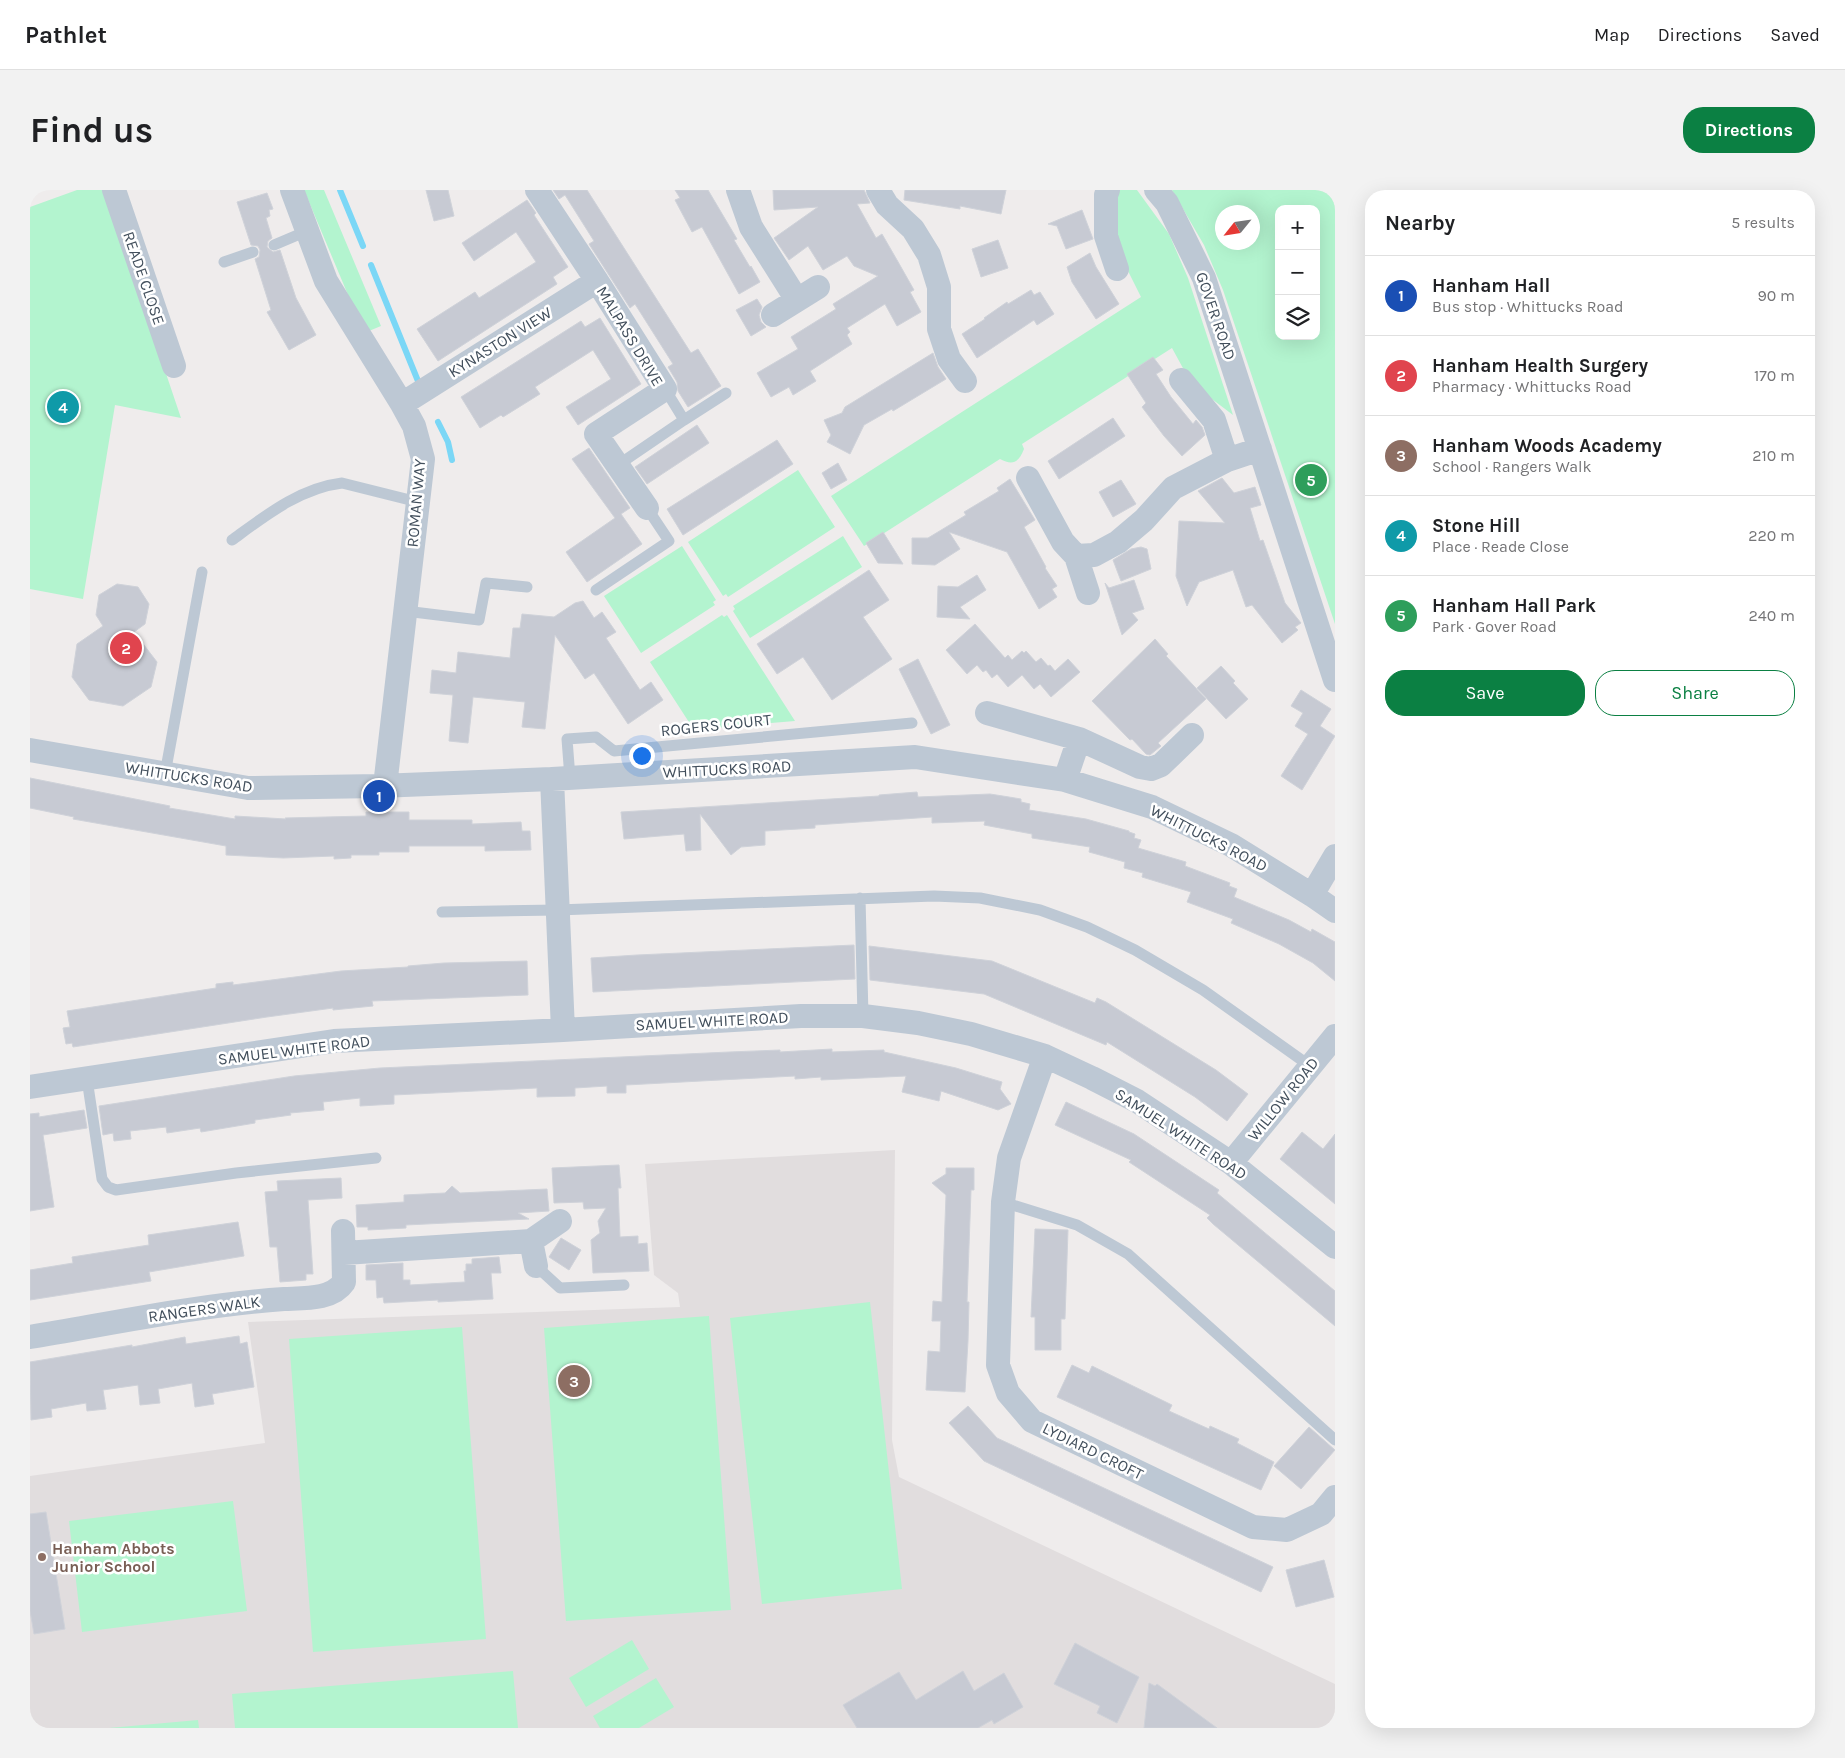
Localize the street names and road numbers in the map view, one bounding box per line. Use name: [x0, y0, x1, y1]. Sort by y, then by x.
street label: READE CLOSE: [119, 229, 169, 327]
street label: GOVER ROAD: [1192, 269, 1240, 363]
street label: MALPASS DRIVE: [593, 282, 667, 390]
street label: KYNASTON VIEW: [445, 302, 556, 381]
street label: ROMAN WAY: [403, 458, 429, 548]
street label: ROGERS COURT: [660, 710, 772, 740]
street label: WHITTUCKS ROAD: [662, 756, 792, 782]
street label: WHITTUCKS ROAD: [124, 758, 254, 796]
street label: WHITTUCKS ROAD: [1147, 800, 1271, 876]
street label: SAMUEL WHITE ROAD: [635, 1008, 789, 1034]
street label: SAMUEL WHITE ROAD: [217, 1031, 371, 1069]
street label: WILLOW ROAD: [1244, 1053, 1322, 1145]
street label: SAMUEL WHITE ROAD: [1112, 1084, 1250, 1184]
street label: RANGERS WALK: [147, 1292, 261, 1326]
street label: LYDIARD CROFT: [1039, 1418, 1147, 1484]

